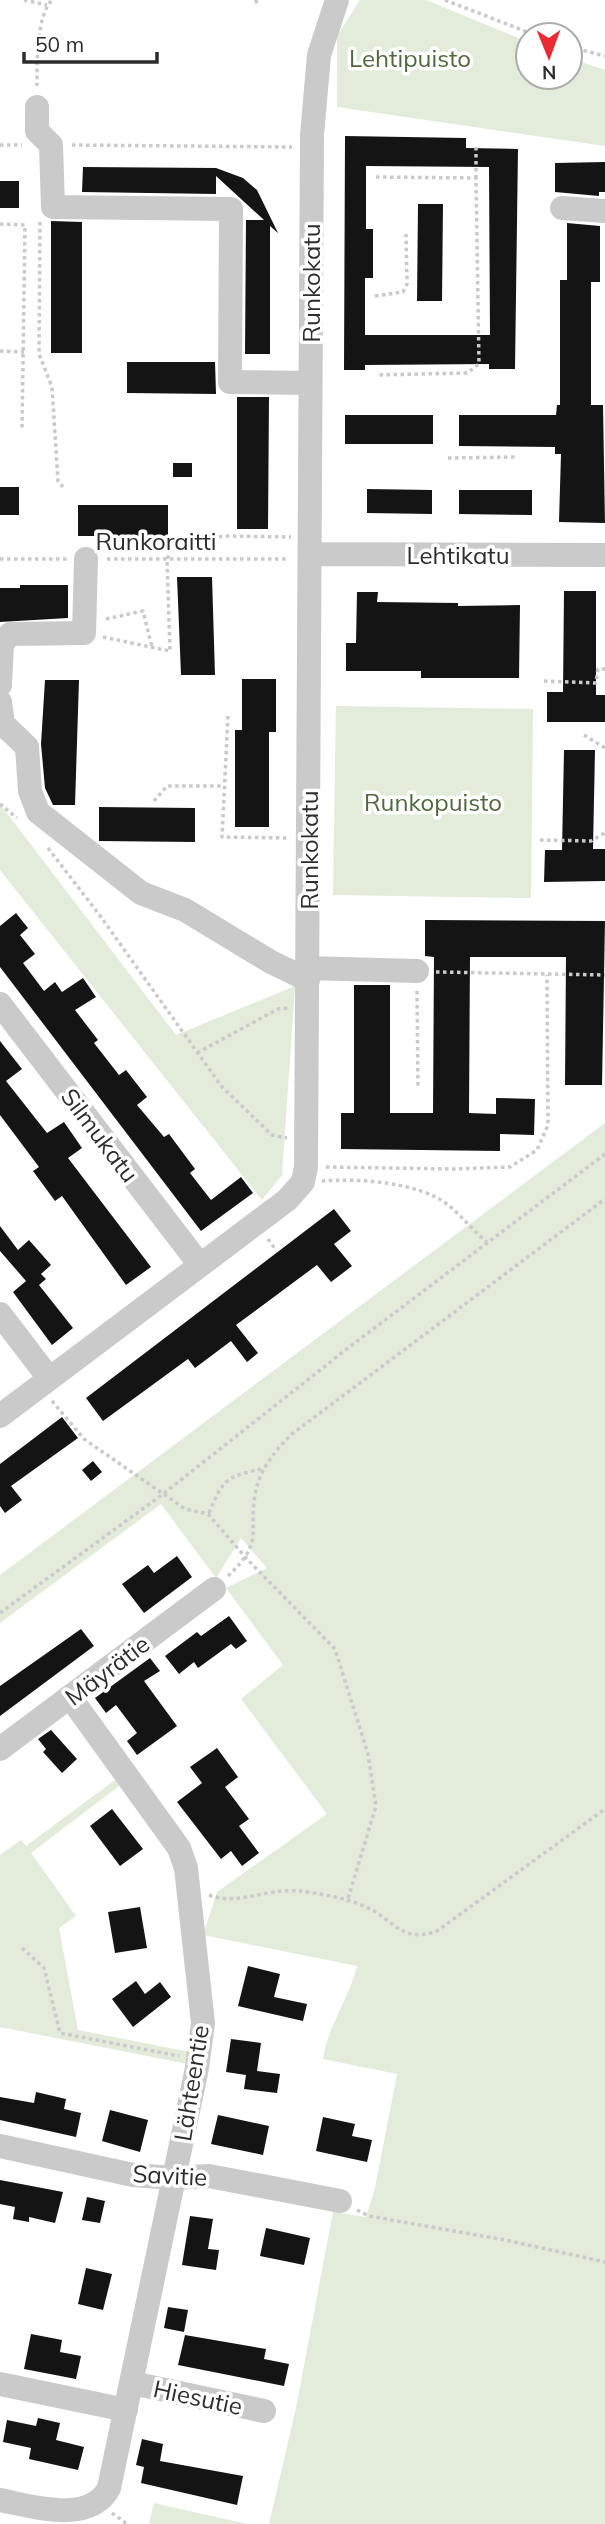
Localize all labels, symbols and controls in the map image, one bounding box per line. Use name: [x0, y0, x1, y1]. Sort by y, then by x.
scale bar: [24, 21, 158, 65]
north arrow: [514, 21, 584, 91]
text: 50 m: [35, 31, 84, 57]
park label: Lehtipuisto: [349, 43, 471, 73]
text: N: [542, 61, 557, 85]
street label: Runkokatu: [296, 223, 326, 343]
street label: Runkoraitti: [95, 526, 217, 556]
street label: Lehtikatu: [406, 540, 510, 570]
park label: Runkopuisto: [364, 787, 502, 817]
street label: Runkokatu: [294, 790, 324, 910]
street label: Silmukatu: [55, 1082, 145, 1188]
street label: Mäyrätie: [59, 1629, 155, 1711]
street label: Lähteentie: [167, 2023, 215, 2143]
street label: Savitie: [132, 2158, 208, 2192]
street label: Hiesutie: [151, 2373, 245, 2421]

